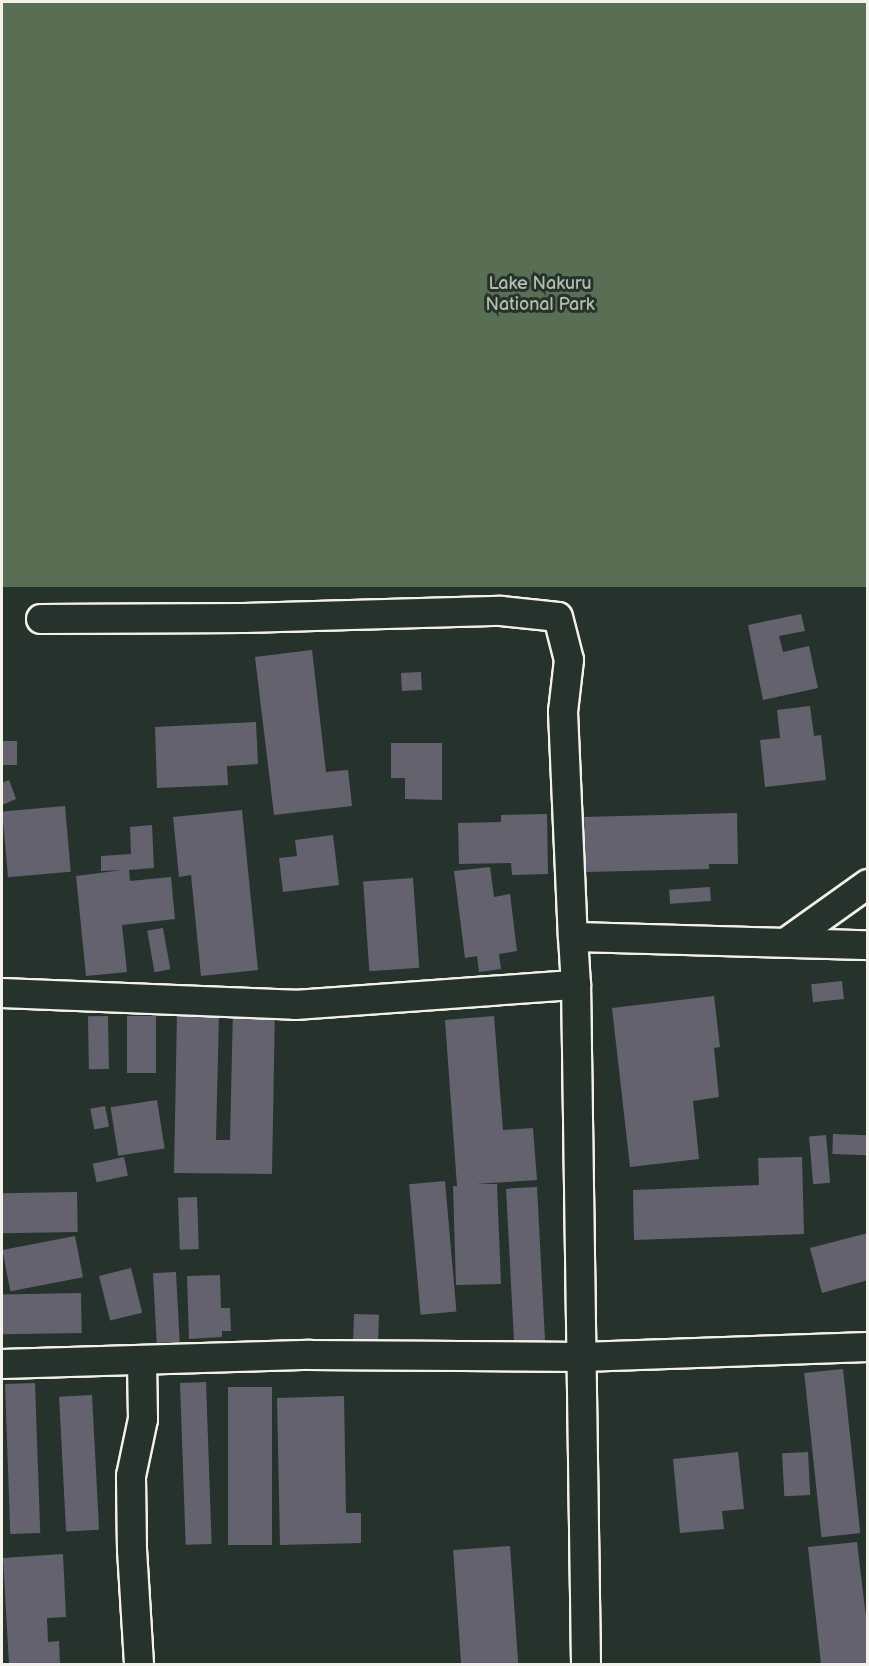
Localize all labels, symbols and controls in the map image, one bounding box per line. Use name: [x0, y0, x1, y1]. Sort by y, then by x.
park label: Lake Nakuru National Park: [485, 274, 595, 316]

